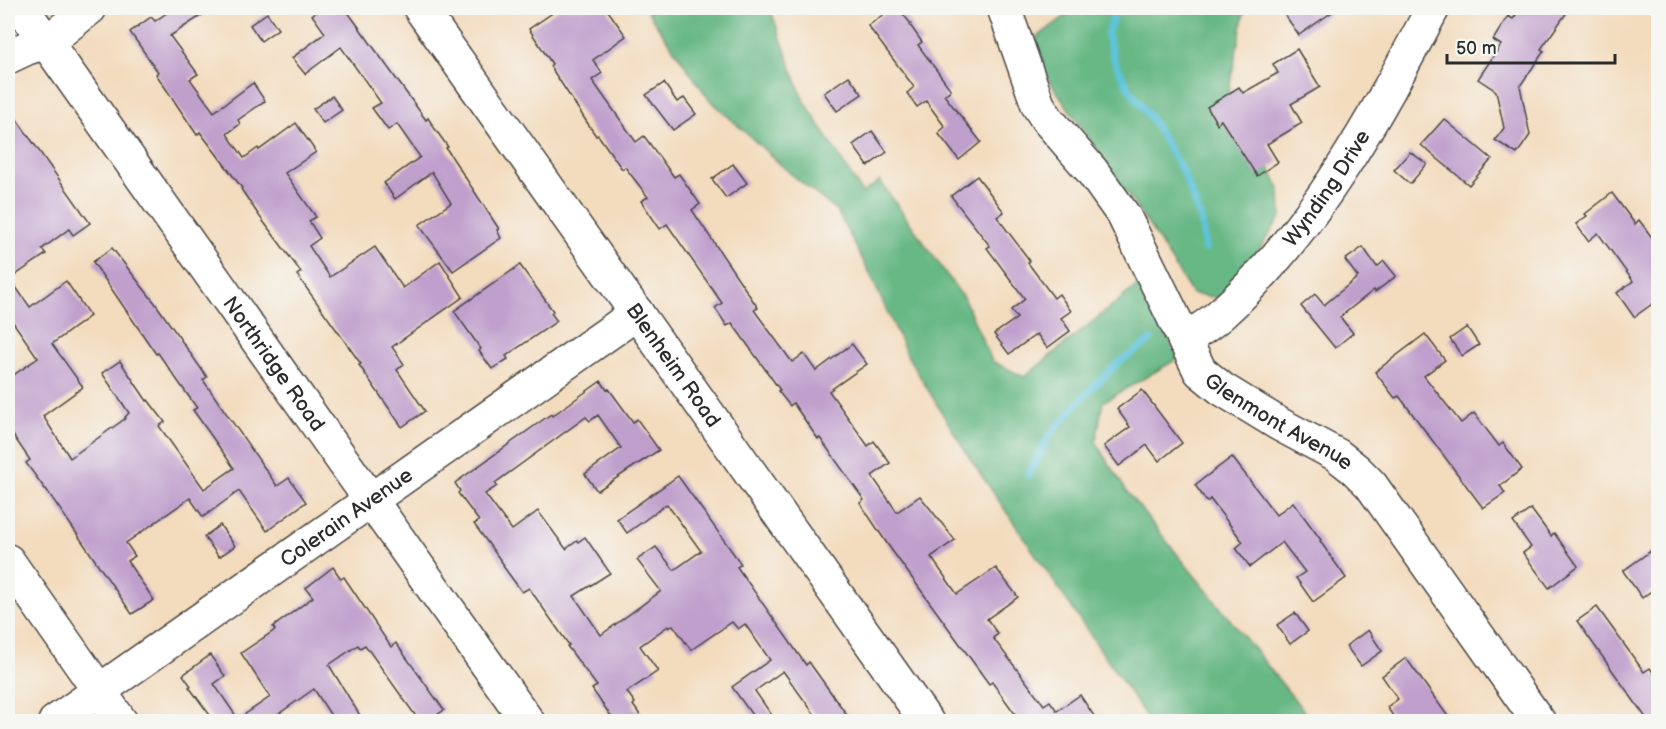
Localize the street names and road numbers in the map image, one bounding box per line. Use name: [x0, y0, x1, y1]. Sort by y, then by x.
street label: Wynding Drive: [1278, 126, 1376, 252]
street label: Northridge Road: [217, 292, 330, 436]
street label: Blenheim Road: [621, 299, 726, 432]
street label: Glenmont Avenue: [1199, 368, 1358, 476]
street label: Colerain Avenue: [276, 463, 418, 573]

